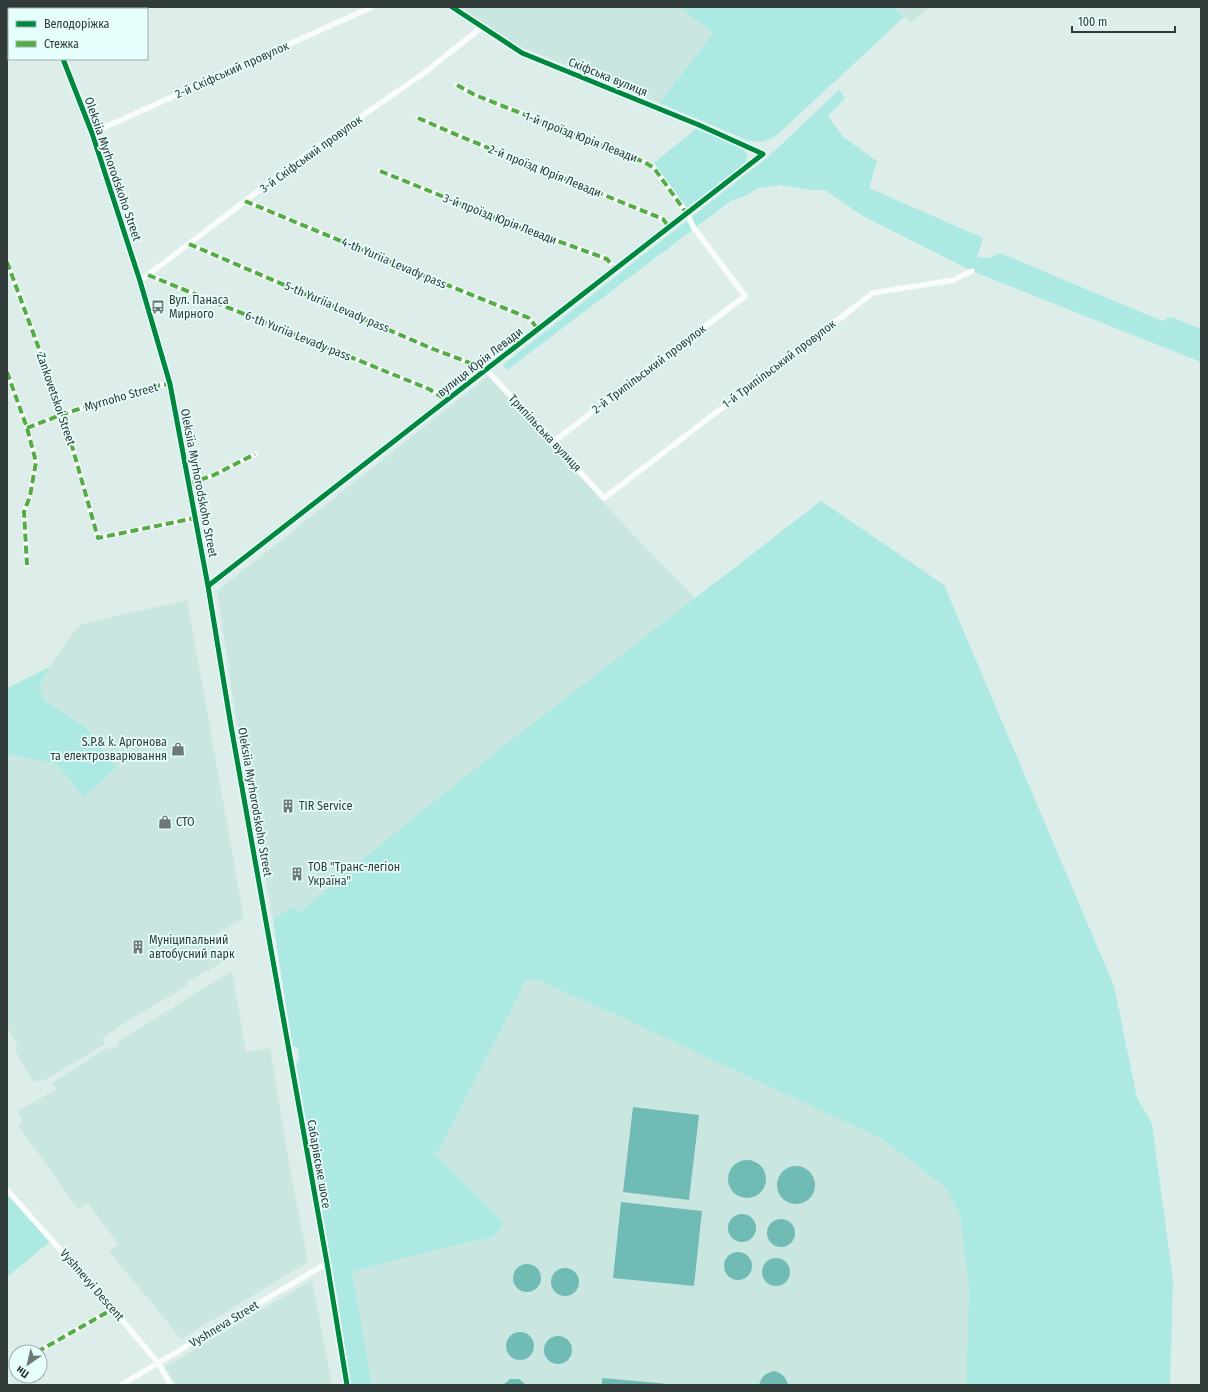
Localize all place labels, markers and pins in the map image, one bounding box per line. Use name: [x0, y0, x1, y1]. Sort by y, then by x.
place label: Вул. Панаса Мирного: [169, 293, 229, 321]
bus stop icon: Вул. Панаса Мирного: [150, 299, 166, 315]
place label: S.P.& k. Аргонова та електрозварювання: [50, 735, 167, 763]
shop icon: S.P.& k. Аргонова та електрозварювання: [170, 741, 186, 757]
building icon: TIR Service: [280, 798, 296, 814]
place label: TIR Service: [299, 799, 352, 813]
shop icon: СТО: [157, 814, 173, 830]
place label: СТО: [176, 815, 195, 829]
place label: ТОВ "Транс-легіон Україна": [307, 860, 400, 888]
building icon: ТОВ "Транс-легіон Україна": [289, 866, 305, 882]
place label: Муніципальний автобусний парк: [149, 933, 235, 961]
building icon: Муніципальний автобусний парк: [130, 939, 146, 955]

